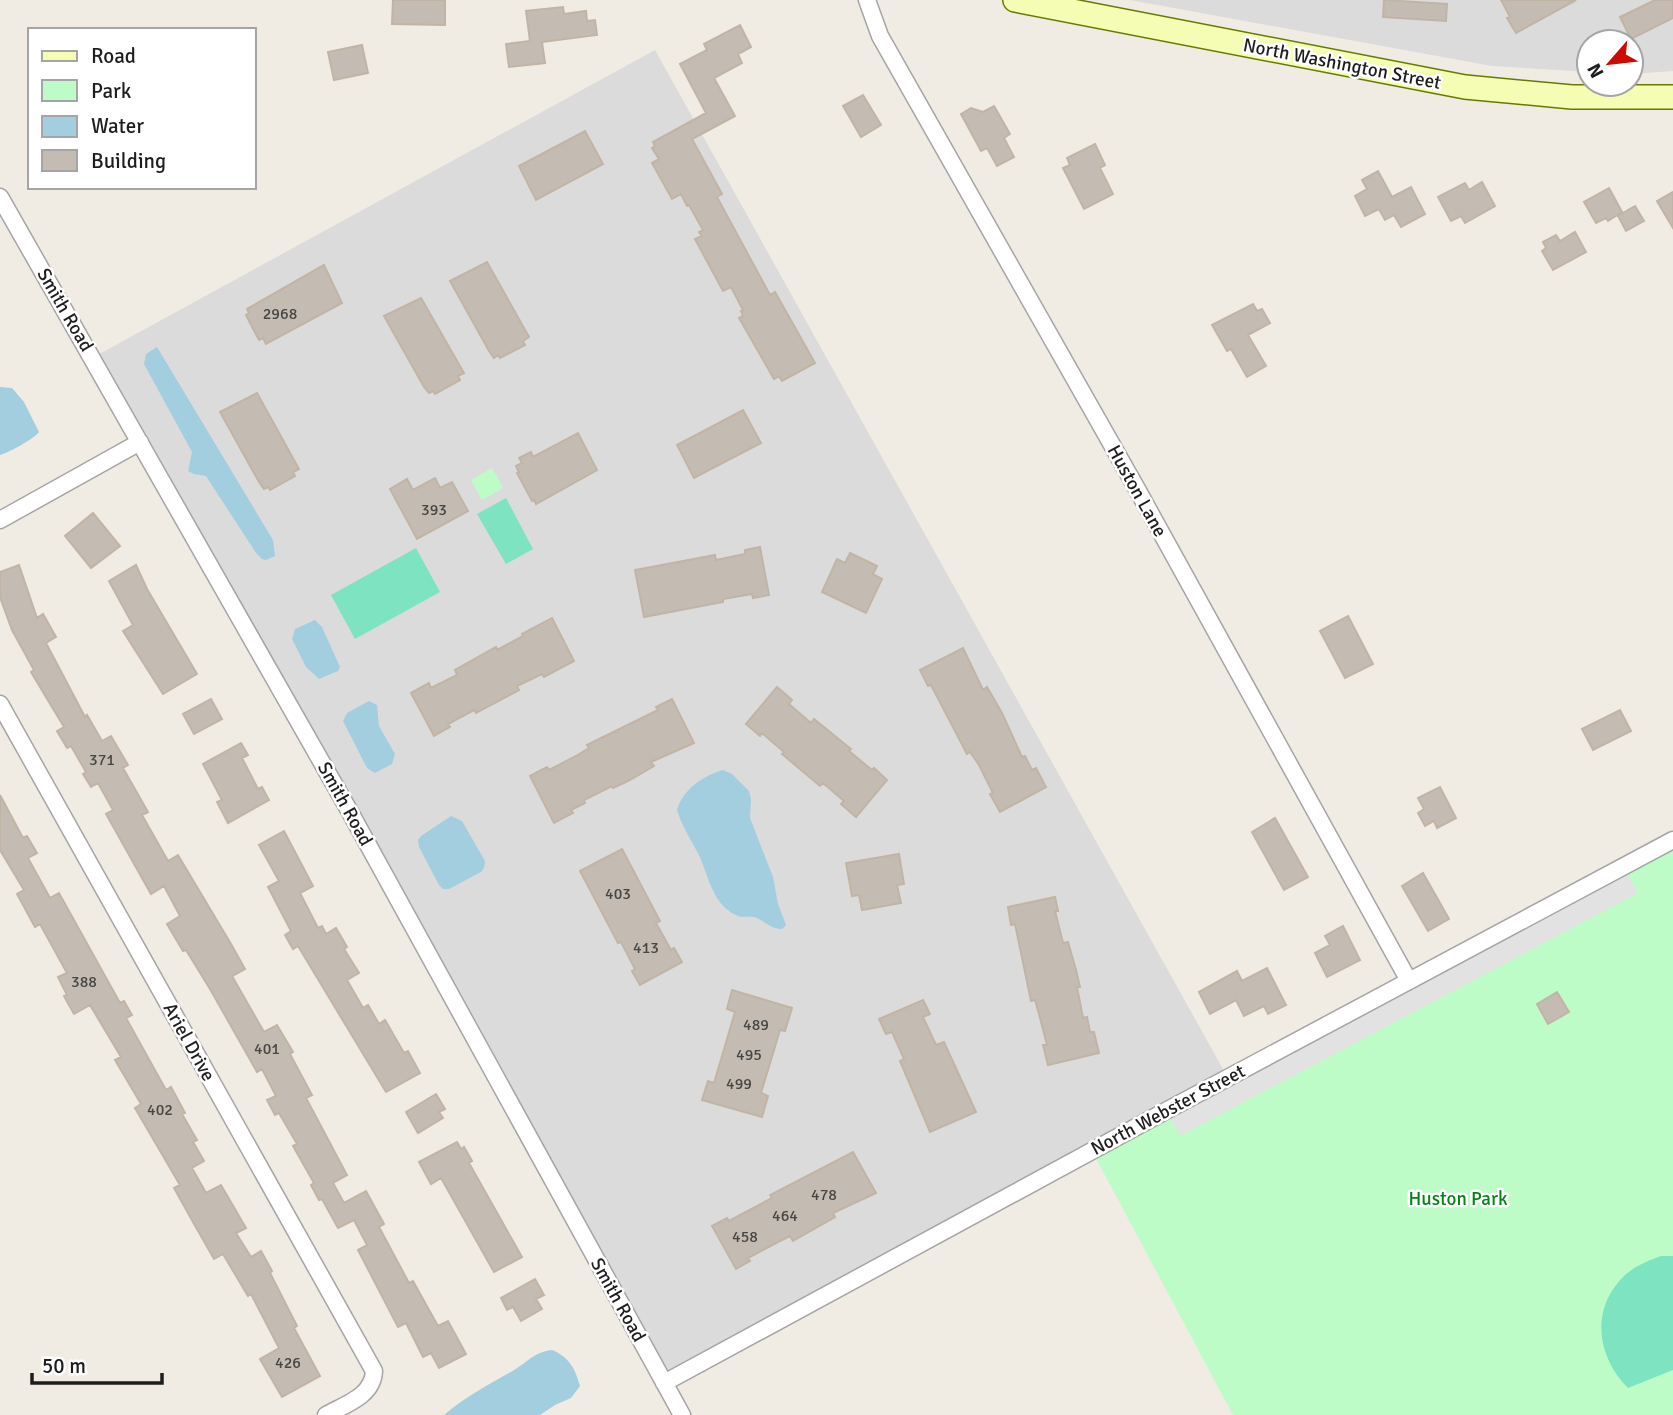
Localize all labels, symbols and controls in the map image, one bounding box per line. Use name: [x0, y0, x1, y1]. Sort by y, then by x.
legend: [28, 28, 256, 189]
north arrow: [1575, 28, 1645, 98]
street label: North Washington Street: [1241, 33, 1443, 95]
text: Road: [91, 43, 136, 69]
text: N: [1582, 59, 1610, 82]
text: Park: [91, 78, 132, 104]
text: Water: [91, 113, 144, 139]
text: Building: [91, 148, 166, 174]
street label: Smith Road: [31, 264, 99, 356]
house number: 2968: [263, 304, 297, 324]
street label: Huston Lane: [1102, 441, 1172, 541]
house number: 393: [421, 500, 447, 520]
house number: 371: [89, 750, 115, 770]
street label: Smith Road: [312, 758, 378, 850]
house number: 403: [605, 884, 631, 904]
house number: 413: [633, 938, 659, 958]
house number: 388: [71, 972, 97, 992]
street label: Ariel Drive: [158, 999, 220, 1085]
house number: 489: [743, 1015, 769, 1035]
house number: 401: [254, 1039, 280, 1059]
house number: 495: [736, 1045, 762, 1065]
street label: North Webster Street: [1087, 1059, 1250, 1161]
house number: 499: [726, 1074, 752, 1094]
house number: 402: [147, 1100, 173, 1120]
house number: 478: [811, 1185, 837, 1205]
park label: Huston Park: [1409, 1187, 1508, 1211]
house number: 464: [772, 1206, 798, 1226]
house number: 458: [732, 1227, 758, 1247]
street label: Smith Road: [585, 1254, 651, 1346]
scale bar: [32, 1342, 161, 1386]
text: 50 m: [42, 1353, 86, 1379]
house number: 426: [275, 1353, 301, 1373]

